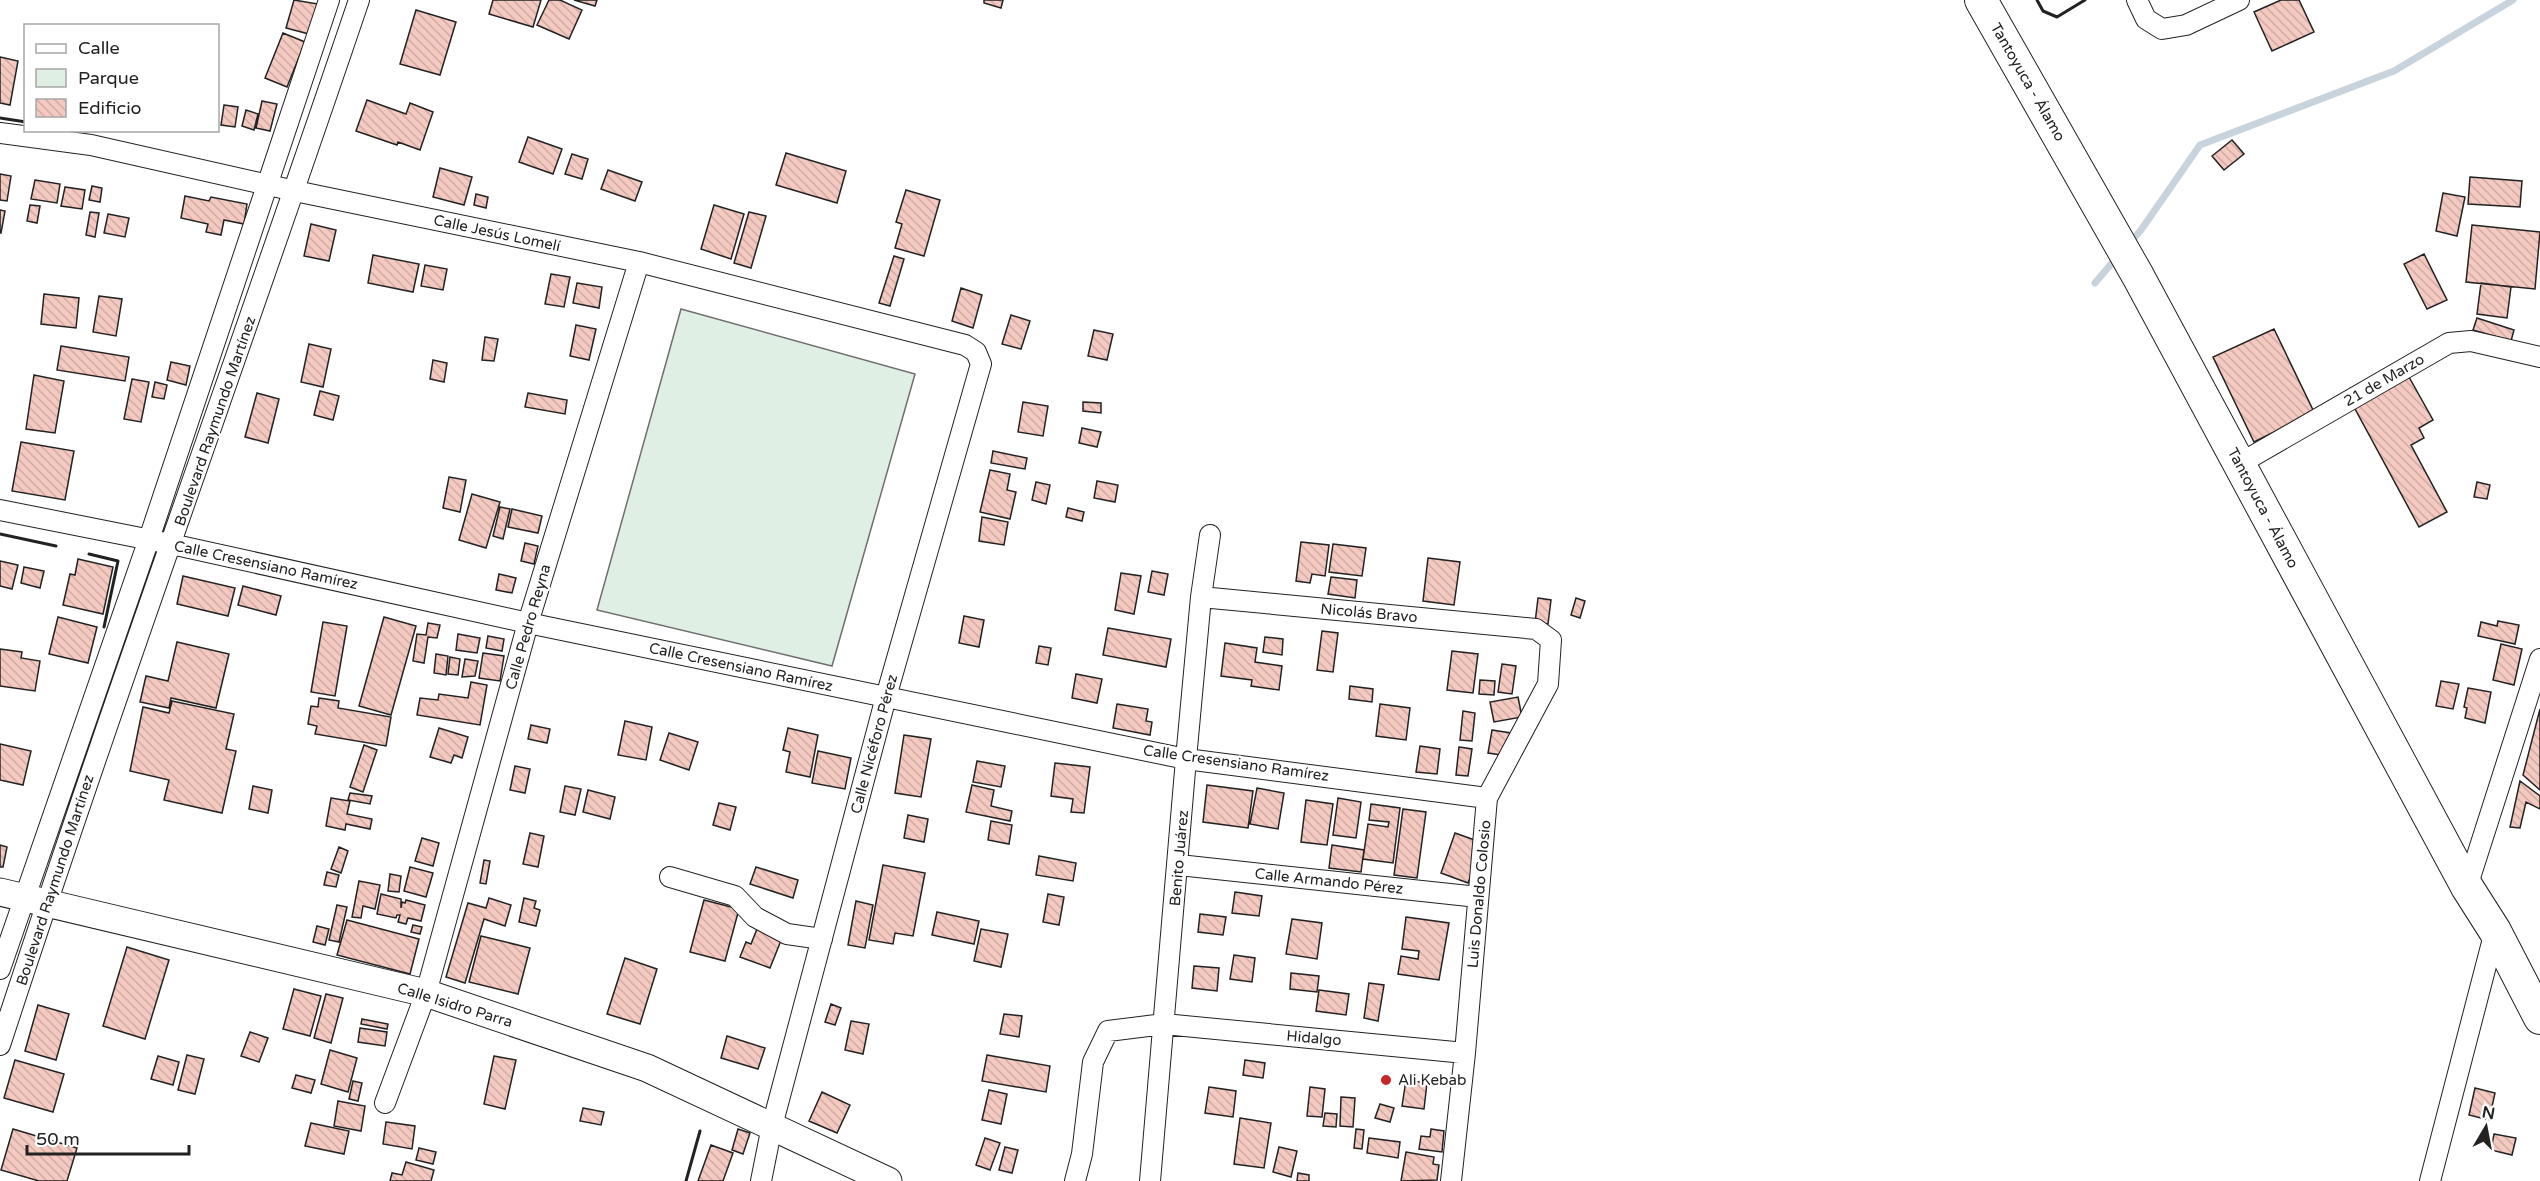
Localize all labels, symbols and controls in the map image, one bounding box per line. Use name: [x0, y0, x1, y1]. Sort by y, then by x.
street label: Tantoyuca - Álamo: [1987, 20, 2069, 144]
legend: [24, 24, 219, 132]
text: Calle: [78, 37, 120, 59]
text: Parque: [78, 67, 139, 89]
text: Edificio: [78, 97, 142, 119]
street label: Calle Jesús Lomelí: [432, 211, 562, 255]
street label: Boulevard Raymundo Martínez: [171, 314, 259, 528]
street label: 21 de Marzo: [2341, 350, 2427, 410]
street label: Tantoyuca - Álamo: [2224, 445, 2302, 571]
street label: Calle Cresensiano Ramírez: [172, 537, 360, 593]
street label: Calle Pedro Reyna: [501, 562, 555, 692]
street label: Nicolás Bravo: [1320, 600, 1418, 626]
street label: Calle Cresensiano Ramírez: [647, 639, 835, 695]
street label: Calle Nicéforo Pérez: [847, 672, 901, 816]
street label: Calle Cresensiano Ramírez: [1142, 741, 1330, 785]
street label: Boulevard Raymundo Martínez: [12, 772, 98, 988]
street label: Benito Juárez: [1166, 809, 1192, 907]
street label: Luis Donaldo Colosio: [1464, 819, 1494, 969]
street label: Calle Armando Pérez: [1254, 864, 1404, 898]
street label: Calle Isidro Parra: [395, 979, 515, 1031]
street label: Hidalgo: [1286, 1027, 1342, 1049]
place label: Ali Kebab: [1398, 1071, 1466, 1089]
marker: Ali Kebab: [1379, 1073, 1393, 1087]
north arrow: [2456, 1097, 2516, 1157]
text: N: [2480, 1102, 2496, 1124]
scale bar: [27, 1118, 189, 1156]
text: 50 m: [36, 1128, 80, 1150]

